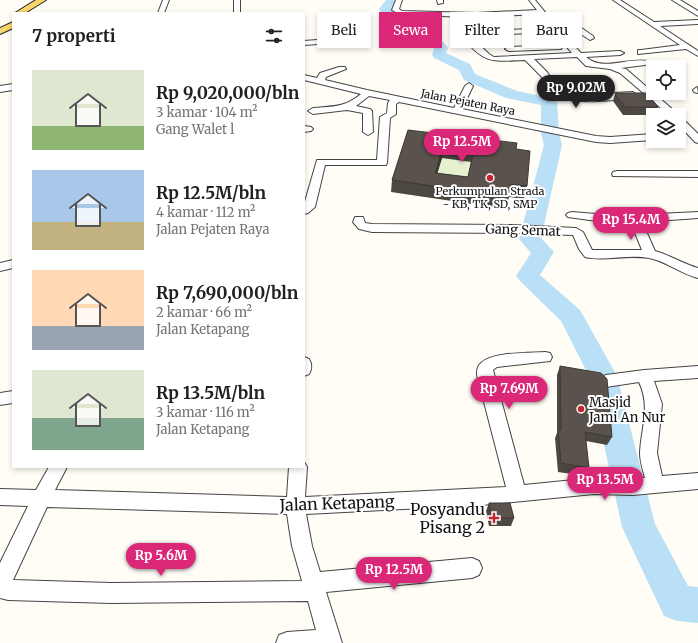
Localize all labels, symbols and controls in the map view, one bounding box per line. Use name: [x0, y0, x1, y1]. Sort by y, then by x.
chip: Beli: [317, 12, 371, 48]
chip: Sewa: [379, 12, 442, 48]
chip: Filter: [450, 12, 514, 48]
chip: Baru: [522, 12, 582, 48]
text: 7 properti: [32, 25, 116, 47]
icon: filters: [263, 25, 285, 47]
map controls: [646, 60, 686, 148]
button: locate: [646, 60, 686, 100]
pin: Rp 9.02M: [535, 75, 617, 109]
text: Rp 9.02M: [546, 79, 606, 96]
text: Rp 9,020,000/bln: [156, 82, 299, 104]
icon: home: [64, 86, 112, 134]
street label: Jalan Pejaten Raya: [419, 86, 517, 118]
text: 3 kamar · 104 m²: [156, 104, 258, 121]
button: layers: [646, 108, 686, 148]
text: Gang Walet l: [156, 121, 234, 138]
pin: Rp 12.5M: [421, 129, 503, 163]
text: Rp 12.5M: [433, 133, 491, 150]
marker: Perkumpulan Strada - KB, TK, SD, SMP: [485, 173, 495, 183]
text: Rp 12.5M/bln: [156, 182, 266, 204]
place label: Perkumpulan Strada - KB, TK, SD, SMP: [436, 184, 545, 211]
icon: home: [64, 186, 112, 234]
text: 4 kamar · 112 m²: [156, 204, 255, 221]
pin: Rp 15.4M: [590, 207, 672, 241]
text: Rp 15.4M: [602, 211, 660, 228]
street label: Gang Semat: [485, 220, 561, 240]
text: Jalan Pejaten Raya: [156, 221, 269, 238]
text: Rp 7,690,000/bln: [156, 282, 298, 304]
icon: home: [64, 286, 112, 334]
text: 2 kamar · 66 m²: [156, 304, 252, 321]
text: Jalan Ketapang: [156, 321, 249, 338]
pin: Rp 7.69M: [468, 376, 550, 410]
text: Rp 7.69M: [480, 380, 538, 397]
text: Rp 13.5M/bln: [156, 382, 265, 404]
icon: home: [64, 386, 112, 434]
place label: Masjid Jami An Nur: [588, 394, 665, 426]
text: 3 kamar · 116 m²: [156, 404, 255, 421]
marker: Masjid Jami An Nur: [576, 404, 586, 414]
text: Jalan Ketapang: [156, 421, 249, 438]
pin: Rp 13.5M: [564, 467, 646, 501]
text: Rp 13.5M: [576, 471, 634, 488]
street label: Jalan Ketapang: [278, 491, 395, 515]
place label: Posyandu Pisang 2: [410, 499, 485, 537]
marker: Posyandu Pisang 2: [488, 512, 500, 524]
pin: Rp 5.6M: [124, 543, 198, 577]
text: Rp 5.6M: [135, 547, 187, 564]
pin: Rp 12.5M: [353, 557, 435, 591]
text: Rp 12.5M: [365, 561, 423, 578]

